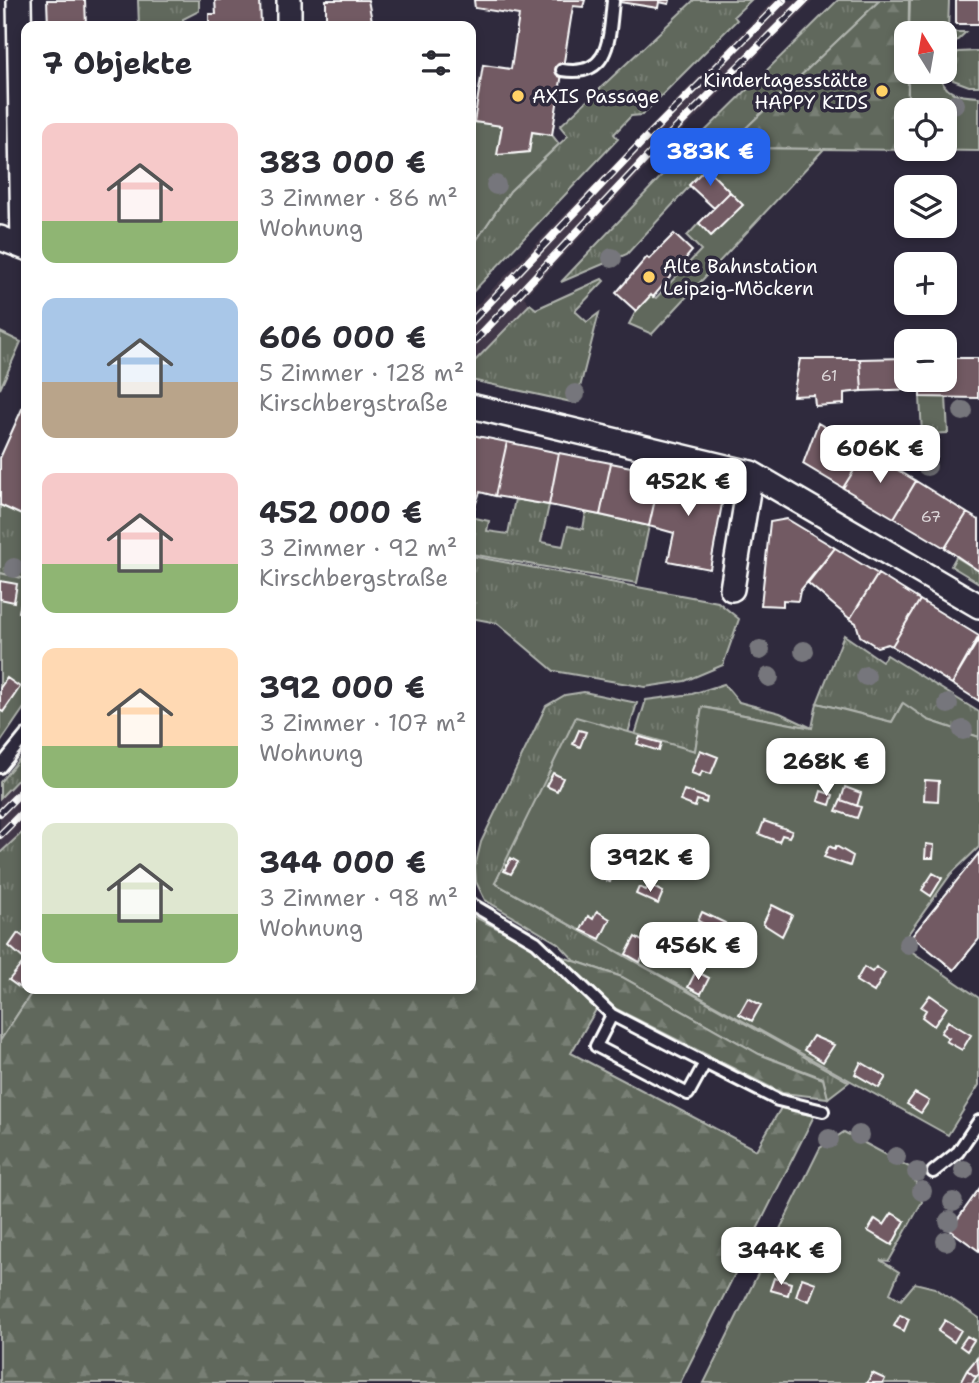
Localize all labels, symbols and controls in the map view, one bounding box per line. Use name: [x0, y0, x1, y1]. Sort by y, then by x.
north arrow: [894, 21, 957, 84]
map controls: [894, 21, 957, 392]
text: 7 Objekte: [42, 43, 192, 84]
icon: filters: [417, 44, 455, 82]
place label: Kindertagesstätte HAPPY KIDS: [703, 68, 868, 115]
marker: Kindertagesstätte HAPPY KIDS: [874, 83, 890, 99]
place label: AXIS Passage: [532, 84, 659, 109]
marker: AXIS Passage: [510, 88, 526, 104]
button: locate: [894, 98, 957, 161]
pin: 383K €: [653, 128, 767, 188]
text: 383K €: [666, 136, 754, 166]
text: 383 000 €: [259, 142, 426, 183]
icon: home: [98, 151, 182, 235]
button: layers: [894, 175, 957, 238]
text: 3 Zimmer · 86 m²: [259, 183, 458, 213]
text: Wohnung: [259, 213, 363, 243]
button: +: [894, 252, 957, 315]
place label: Alte Bahnstation Leipzig-Möckern: [663, 254, 818, 301]
marker: Alte Bahnstation Leipzig-Möckern: [641, 269, 657, 285]
text: 606 000 €: [259, 317, 426, 358]
icon: home: [98, 326, 182, 410]
button: −: [894, 329, 957, 392]
text: 5 Zimmer · 128 m²: [259, 358, 464, 388]
house number: 61: [821, 365, 837, 386]
text: Kirschbergstraße: [259, 388, 448, 418]
pin: 606K €: [823, 426, 937, 485]
text: 606K €: [836, 433, 924, 463]
pin: 452K €: [631, 458, 745, 518]
text: 452K €: [646, 466, 730, 496]
text: 452 000 €: [259, 492, 422, 533]
icon: home: [98, 501, 182, 585]
house number: 67: [921, 506, 941, 527]
text: 3 Zimmer · 92 m²: [259, 533, 457, 563]
text: Kirschbergstraße: [259, 563, 448, 593]
text: 392 000 €: [259, 667, 425, 708]
icon: home: [98, 676, 182, 760]
text: 3 Zimmer · 107 m²: [259, 708, 466, 738]
text: Wohnung: [259, 738, 363, 768]
pin: 268K €: [769, 738, 883, 798]
text: 268K €: [782, 746, 870, 776]
pin: 392K €: [593, 834, 707, 894]
text: 344 000 €: [259, 842, 426, 883]
text: 392K €: [607, 842, 693, 872]
icon: home: [98, 851, 182, 935]
text: 3 Zimmer · 98 m²: [259, 883, 458, 913]
text: Wohnung: [259, 913, 363, 943]
pin: 456K €: [641, 922, 755, 982]
text: 456K €: [655, 930, 741, 960]
pin: 344K €: [724, 1228, 838, 1287]
text: 344K €: [737, 1235, 825, 1265]

